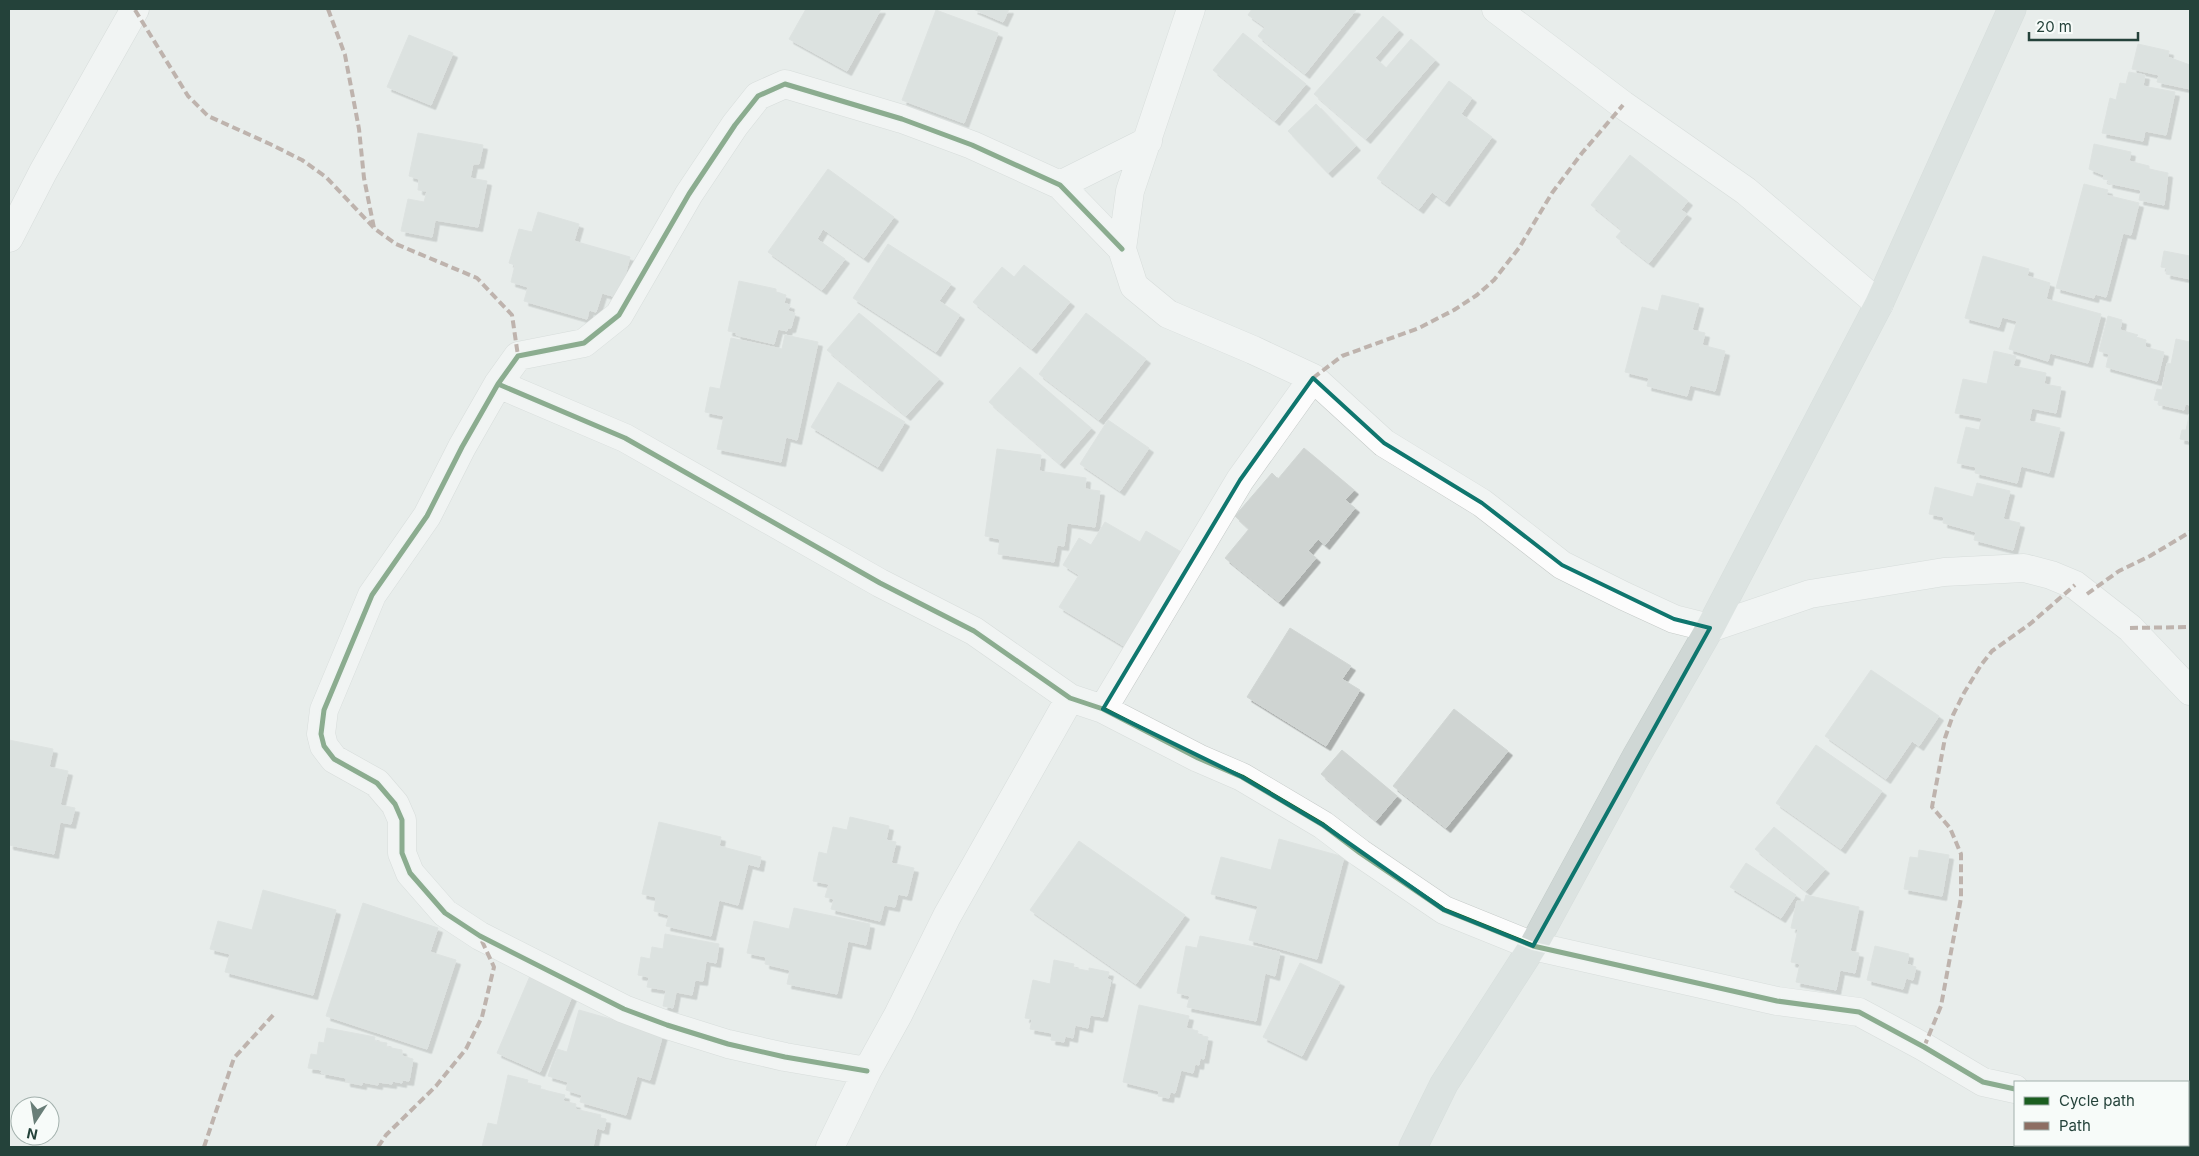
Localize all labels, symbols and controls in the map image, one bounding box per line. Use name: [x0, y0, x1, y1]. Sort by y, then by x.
scale bar: [2029, 10, 2138, 42]
text: 20 m: [2036, 17, 2072, 36]
legend: [2014, 1081, 2189, 1146]
text: Cycle path: [2059, 1091, 2135, 1110]
north arrow: [10, 1096, 60, 1146]
text: Path: [2059, 1116, 2091, 1135]
text: N: [25, 1125, 39, 1144]

